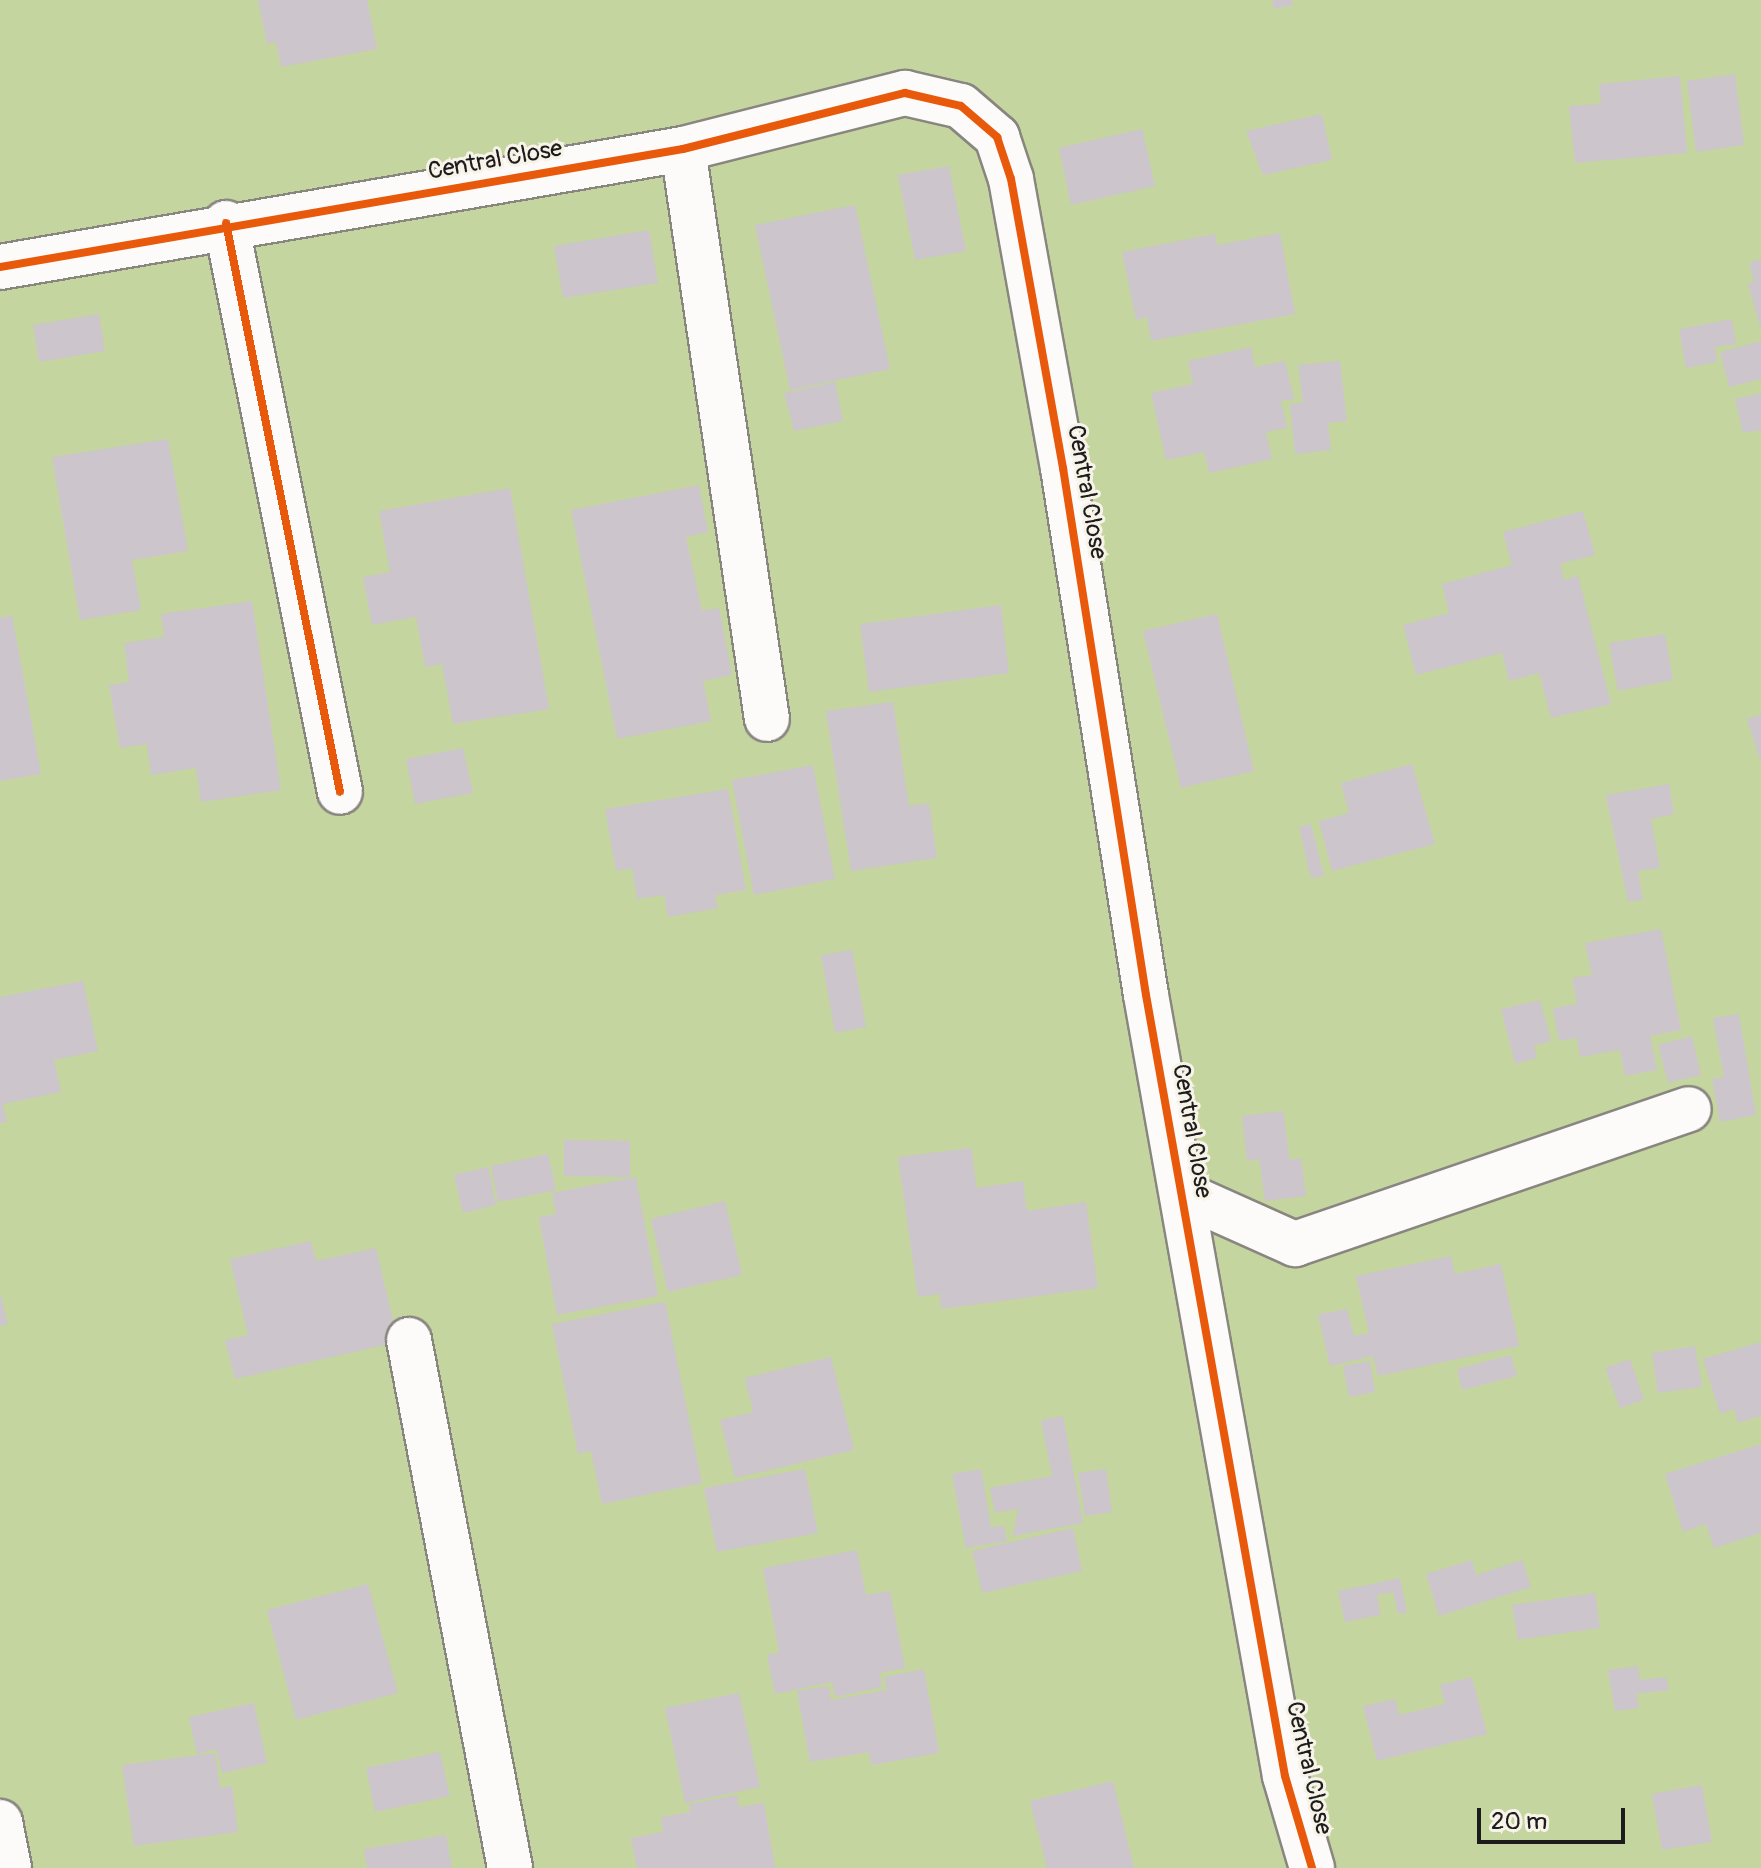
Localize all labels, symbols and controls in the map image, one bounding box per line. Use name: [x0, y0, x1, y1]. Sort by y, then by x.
street label: Central Close: [426, 134, 564, 186]
street label: Central Close: [1061, 423, 1113, 561]
street label: Central Close: [1166, 1062, 1218, 1200]
street label: Central Close: [1280, 1699, 1338, 1837]
scale bar: [1481, 1792, 1629, 1842]
text: 20 m: [1491, 1807, 1547, 1836]

